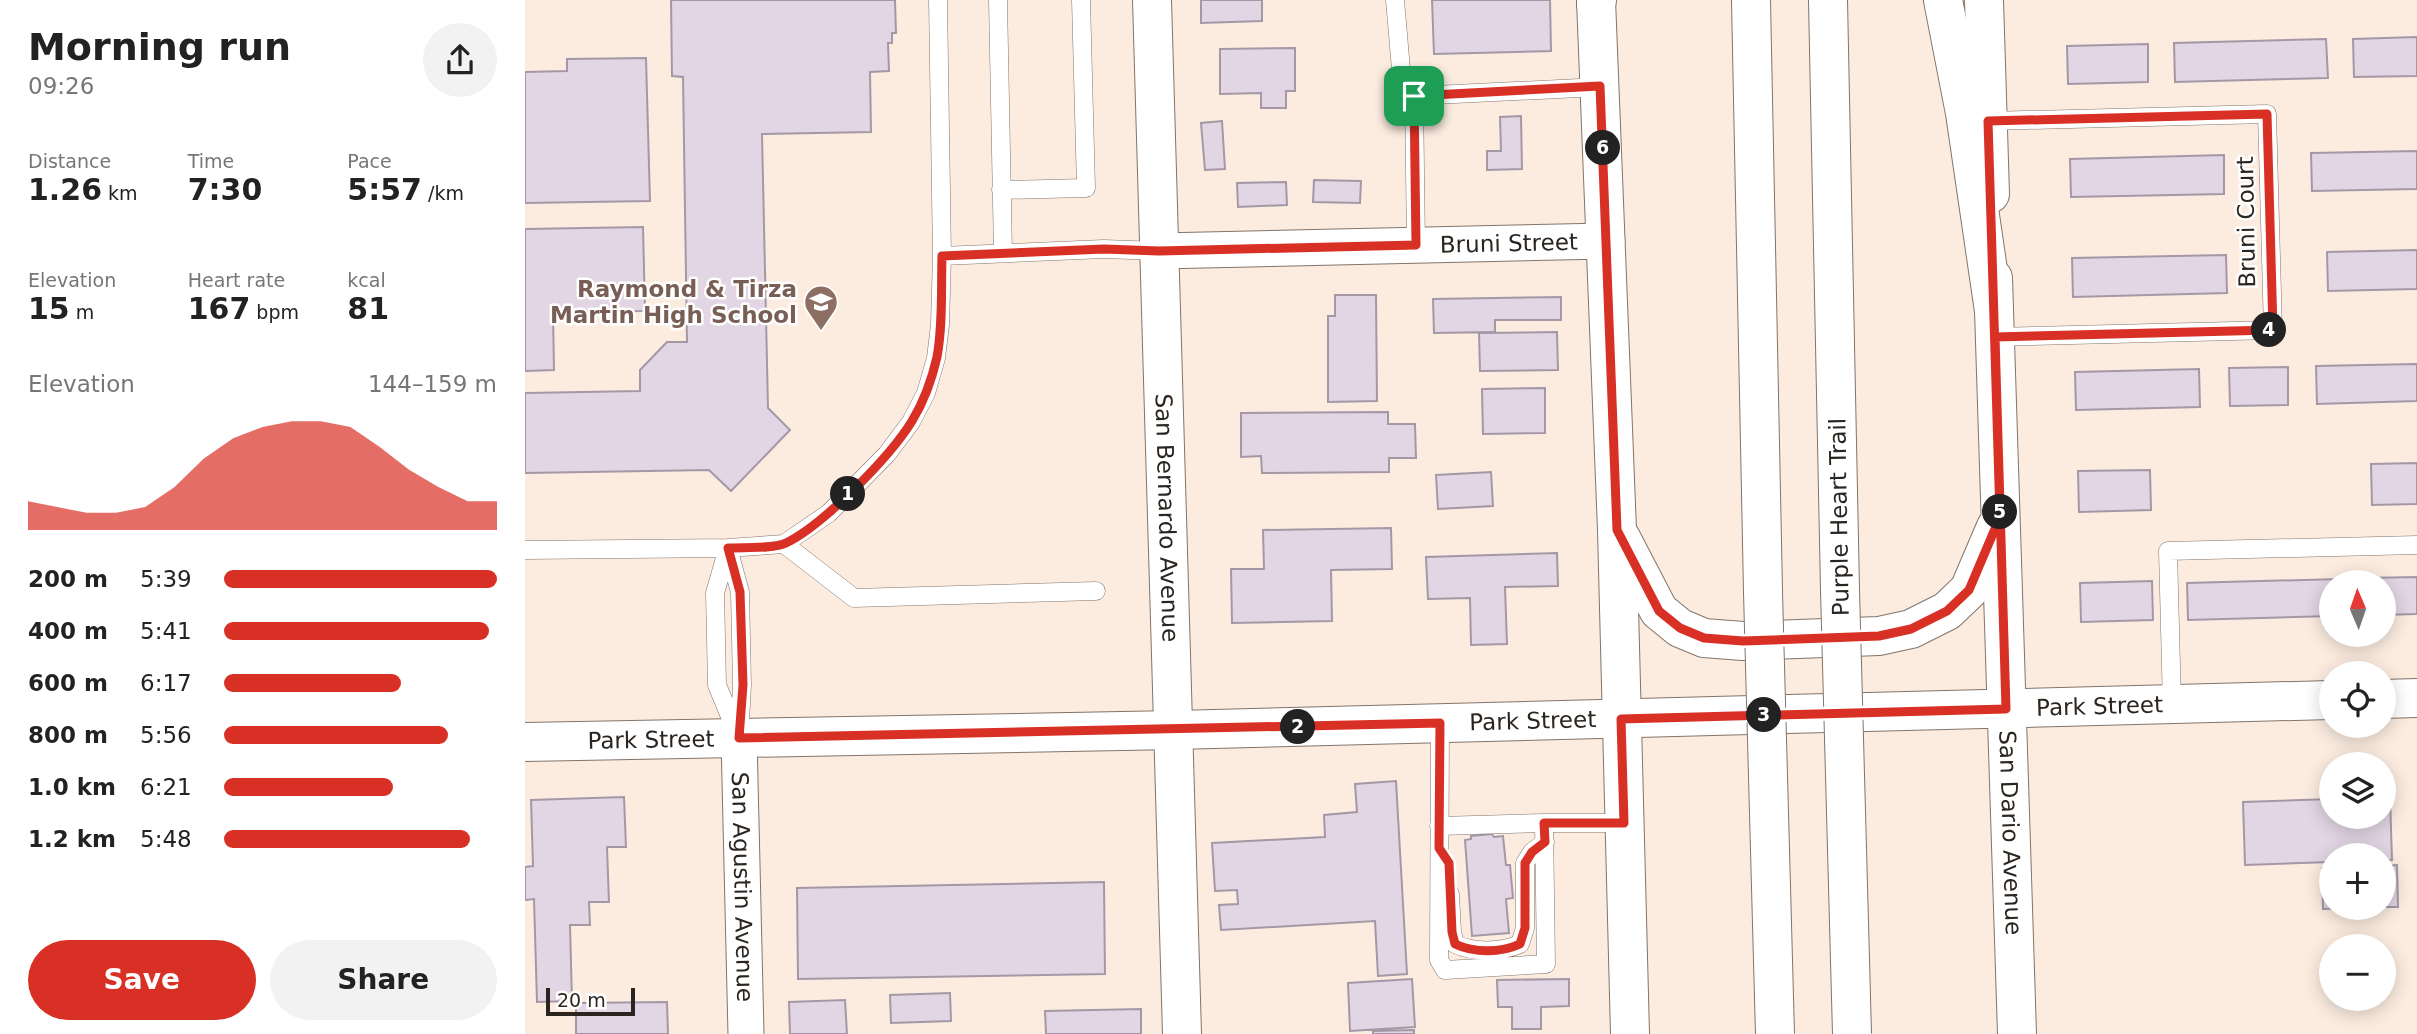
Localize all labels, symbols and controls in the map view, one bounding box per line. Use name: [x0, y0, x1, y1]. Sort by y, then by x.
button: share: [423, 23, 497, 97]
text: Morning run: [28, 25, 291, 69]
pin: [1384, 66, 1444, 126]
text: 09:26: [28, 73, 94, 99]
icon: arrive: [1395, 77, 1433, 115]
pin: 6: [1585, 130, 1621, 166]
text: 6: [1596, 136, 1609, 158]
text: Distance: [28, 150, 111, 172]
text: Time: [188, 150, 234, 172]
text: Pace: [347, 150, 392, 172]
street label: Bruni Court: [2232, 156, 2260, 288]
text: 1.26: [28, 172, 102, 207]
text: 7:30: [188, 172, 262, 207]
text: 5:57: [347, 172, 422, 207]
text: km: [102, 182, 138, 204]
text: /km: [422, 182, 464, 204]
street label: Bruni Street: [1440, 229, 1578, 258]
text: Elevation: [28, 269, 116, 291]
text: Heart rate: [188, 269, 285, 291]
text: kcal: [347, 269, 386, 291]
place label: Raymond & Tirza Martin High School: [550, 276, 797, 328]
school or university icon: Raymond & Tirza Martin High School: [802, 283, 840, 332]
text: 15: [28, 291, 70, 326]
text: 167: [188, 291, 250, 326]
text: 81: [347, 291, 389, 326]
text: m: [70, 301, 94, 323]
text: bpm: [250, 301, 299, 323]
pin: 4: [2251, 312, 2287, 348]
text: 4: [2262, 318, 2275, 340]
text: Elevation: [28, 371, 135, 397]
text: 144–159 m: [368, 371, 497, 397]
street label: San Bernardo Avenue: [1150, 393, 1184, 643]
street label: Purple Heart Trail: [1824, 418, 1854, 616]
pin: 1: [831, 476, 865, 512]
text: 1: [841, 482, 854, 504]
pin: 5: [1983, 494, 2017, 530]
text: 5: [1993, 500, 2006, 522]
text: 200 m: [28, 566, 108, 592]
text: 5:39: [140, 566, 192, 592]
north arrow: [2319, 570, 2396, 648]
map controls: [2319, 570, 2396, 1011]
text: 400 m: [28, 618, 108, 644]
text: 5:41: [140, 618, 192, 644]
button: locate: [2319, 661, 2396, 738]
text: 600 m: [28, 670, 108, 696]
text: 6:17: [140, 670, 192, 696]
street label: Park Street: [2036, 691, 2163, 721]
pin: 3: [1747, 698, 1781, 732]
text: 3: [1757, 703, 1770, 725]
street label: Park Street: [1469, 706, 1597, 735]
pin: 2: [1281, 710, 1315, 744]
text: 2: [1291, 715, 1304, 737]
text: 800 m: [28, 722, 108, 748]
text: 5:56: [140, 722, 192, 748]
street label: Park Street: [587, 726, 715, 754]
street label: San Dario Avenue: [1994, 730, 2027, 936]
button: layers: [2319, 752, 2396, 829]
street label: San Agustin Avenue: [727, 772, 758, 1002]
text: 1.0 km: [28, 774, 116, 800]
text: 6:21: [140, 774, 192, 800]
text: 1.2 km: [28, 826, 116, 852]
text: 5:48: [140, 826, 192, 852]
button: +: [2319, 843, 2396, 920]
button: −: [2319, 934, 2396, 1011]
button: Save: [28, 940, 256, 1020]
button: Share: [270, 940, 497, 1020]
scale bar: [546, 985, 635, 1017]
text: 20 m: [557, 989, 606, 1011]

